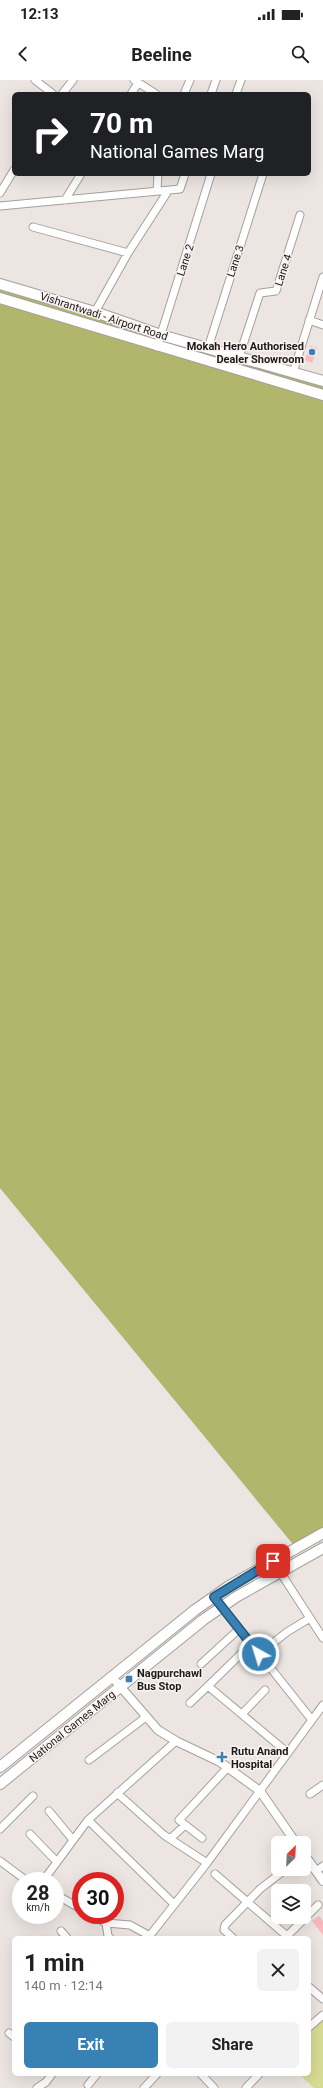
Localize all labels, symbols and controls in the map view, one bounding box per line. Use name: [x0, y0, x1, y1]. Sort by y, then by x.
text: 12:13: [20, 5, 59, 23]
icon: back: [12, 43, 34, 65]
icon: search: [289, 43, 311, 65]
text: Beeline: [131, 44, 192, 65]
text: 70 m: [90, 107, 153, 140]
icon: right: [24, 108, 76, 160]
text: National Games Marg: [90, 141, 264, 162]
street label: Lane 2: [174, 243, 197, 278]
street label: Lane 3: [224, 244, 247, 279]
street label: Lane 4: [272, 253, 295, 288]
street label: Vishrantwadi - Airport Road: [38, 290, 169, 343]
place label: Mokah Hero Authorised Dealer Showroom: [187, 340, 304, 366]
marker: Mokah Hero Authorised Dealer Showroom: [307, 347, 317, 357]
pin: [256, 1544, 290, 1578]
icon: arrive: [262, 1550, 284, 1572]
position arrow: [238, 1633, 280, 1675]
place label: Nagpurchawl Bus Stop: [137, 1667, 202, 1693]
marker: Nagpurchawl Bus Stop: [124, 1674, 134, 1684]
street label: National Games Marg: [27, 1688, 118, 1765]
place label: Rutu Anand Hospital: [231, 1745, 288, 1771]
marker: Rutu Anand Hospital: [216, 1751, 228, 1763]
north arrow: [271, 1836, 311, 1876]
map controls: [271, 1836, 311, 1924]
speed limit sign: 30: [72, 1872, 124, 1924]
text: 28: [27, 1881, 49, 1905]
button: layers: [271, 1884, 311, 1924]
text: km/h: [26, 1902, 50, 1913]
text: 1 min: [24, 1949, 84, 1977]
button: close: [257, 1949, 299, 1991]
text: 140 m · 12:14: [24, 1978, 103, 1993]
button: Exit: [24, 2022, 158, 2068]
button: Share: [166, 2022, 299, 2068]

